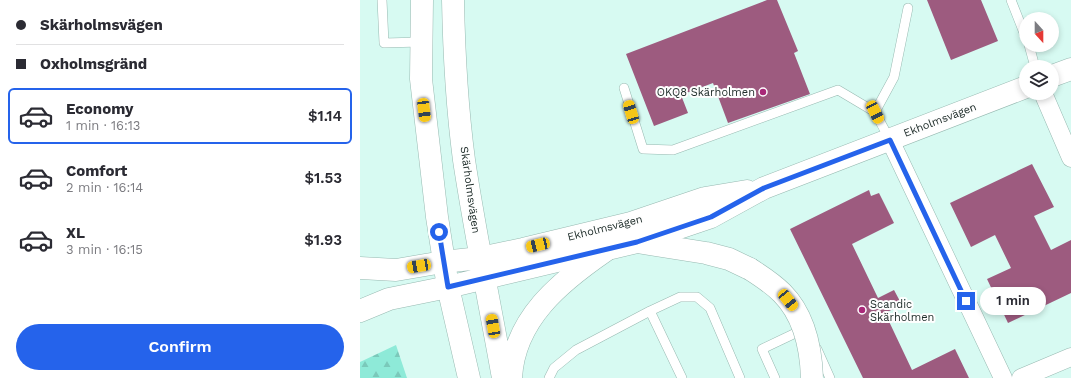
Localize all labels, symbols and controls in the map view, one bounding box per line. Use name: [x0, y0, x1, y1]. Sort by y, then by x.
north arrow: [1019, 12, 1059, 52]
map controls: [1019, 12, 1059, 100]
text: Skärholmsvägen: [40, 16, 163, 34]
text: Oxholmsgränd: [40, 55, 147, 73]
button: layers: [1019, 60, 1059, 100]
place label: OKQ8 Skärholmen: [657, 86, 755, 99]
marker: OKQ8 Skärholmen: [758, 87, 768, 97]
car: [417, 97, 431, 123]
icon: car: [18, 98, 54, 134]
car: [622, 99, 640, 125]
car: [864, 99, 886, 125]
text: Economy: [66, 100, 133, 118]
street label: Ekholmsvägen: [902, 100, 978, 140]
text: $1.14: [308, 107, 342, 125]
text: 1 min · 16:13: [66, 118, 140, 133]
street label: Skärholmsvägen: [457, 146, 483, 234]
icon: car: [18, 160, 54, 196]
text: Comfort: [66, 162, 127, 180]
text: $1.53: [304, 169, 342, 187]
text: 2 min · 16:14: [66, 180, 143, 195]
street label: Ekholmsvägen: [566, 212, 644, 244]
icon: car: [18, 222, 54, 258]
route start: [430, 223, 448, 241]
text: XL: [66, 224, 85, 242]
text: $1.93: [304, 231, 342, 249]
car: [525, 236, 551, 254]
text: 3 min · 16:15: [66, 242, 143, 257]
car: [406, 258, 432, 274]
car: [776, 287, 800, 313]
callout: 1 min: [980, 287, 1046, 315]
route end: [957, 292, 975, 310]
text: 1 min: [996, 293, 1030, 308]
place label: Scandic Skärholmen: [870, 298, 934, 324]
marker: Scandic Skärholmen: [857, 305, 867, 315]
car: [485, 313, 501, 339]
button: Confirm: [16, 324, 344, 370]

